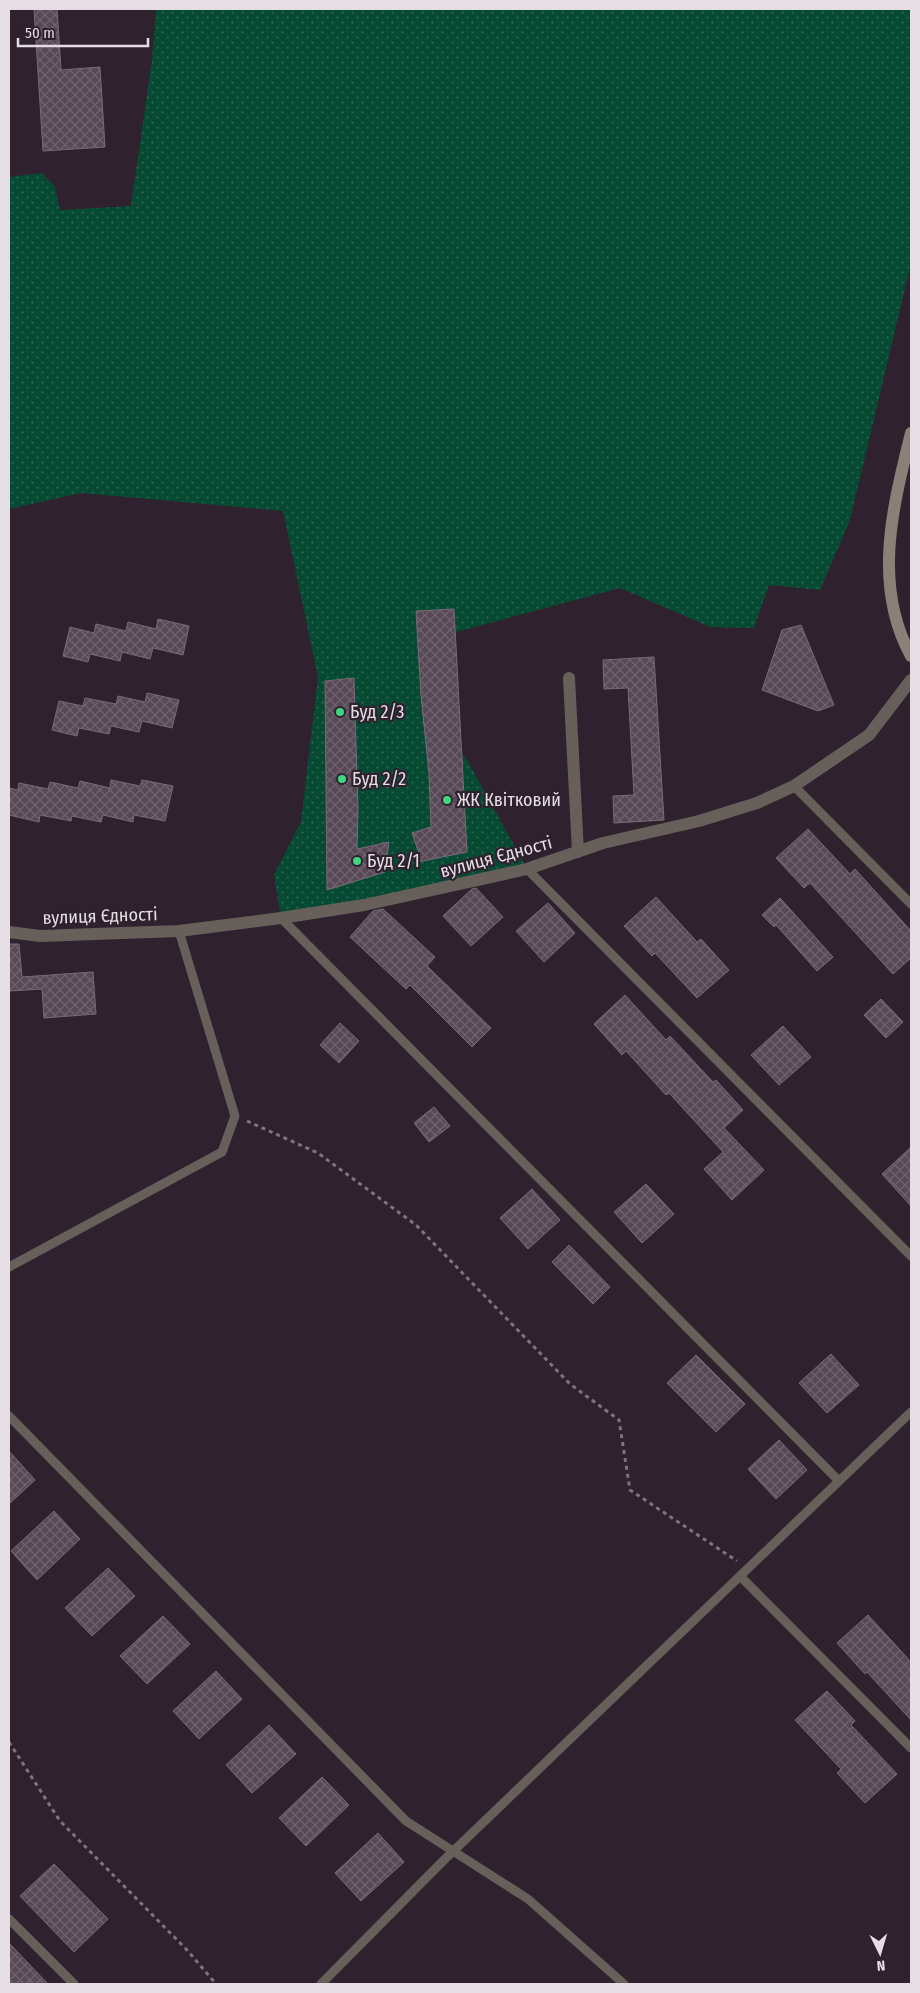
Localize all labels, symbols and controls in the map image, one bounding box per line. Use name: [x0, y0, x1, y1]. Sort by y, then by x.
scale bar: [18, 15, 148, 47]
text: 50 m: [25, 24, 55, 42]
place label: Буд 2/3: [350, 701, 404, 723]
marker: Буд 2/3: [334, 706, 346, 718]
place label: Буд 2/2: [352, 768, 406, 790]
marker: Буд 2/2: [336, 773, 348, 785]
place label: ЖК Квітковий: [457, 789, 561, 811]
marker: ЖК Квітковий: [441, 794, 453, 806]
street label: вулиця Єдності: [438, 831, 554, 883]
place label: Буд 2/1: [367, 850, 420, 872]
marker: Буд 2/1: [351, 855, 363, 867]
street label: вулиця Єдності: [42, 903, 158, 929]
north arrow: [855, 1928, 905, 1978]
text: N: [876, 1957, 886, 1974]

